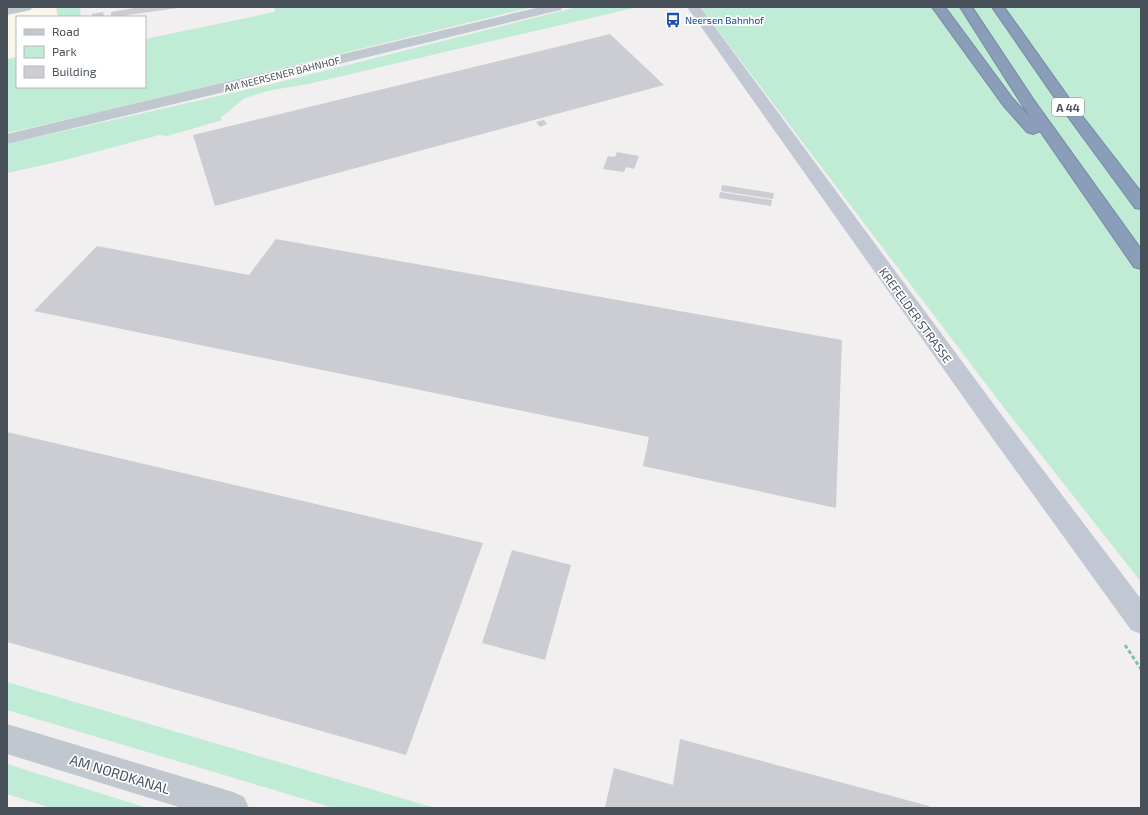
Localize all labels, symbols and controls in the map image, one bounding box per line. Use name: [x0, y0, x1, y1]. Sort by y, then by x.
bus stop icon: Neersen Bahnhof: [664, 11, 682, 29]
place label: Neersen Bahnhof: [685, 14, 764, 26]
legend: [16, 16, 146, 88]
text: Road: [52, 24, 80, 38]
text: Park: [52, 44, 77, 58]
street label: AM NEERSENER BAHNHOF: [223, 54, 342, 94]
text: Building: [52, 64, 97, 78]
road number: A 44: [1052, 98, 1084, 116]
street label: KREFELDER STRASSE: [877, 265, 955, 366]
street label: AM NORDKANAL: [68, 751, 172, 797]

